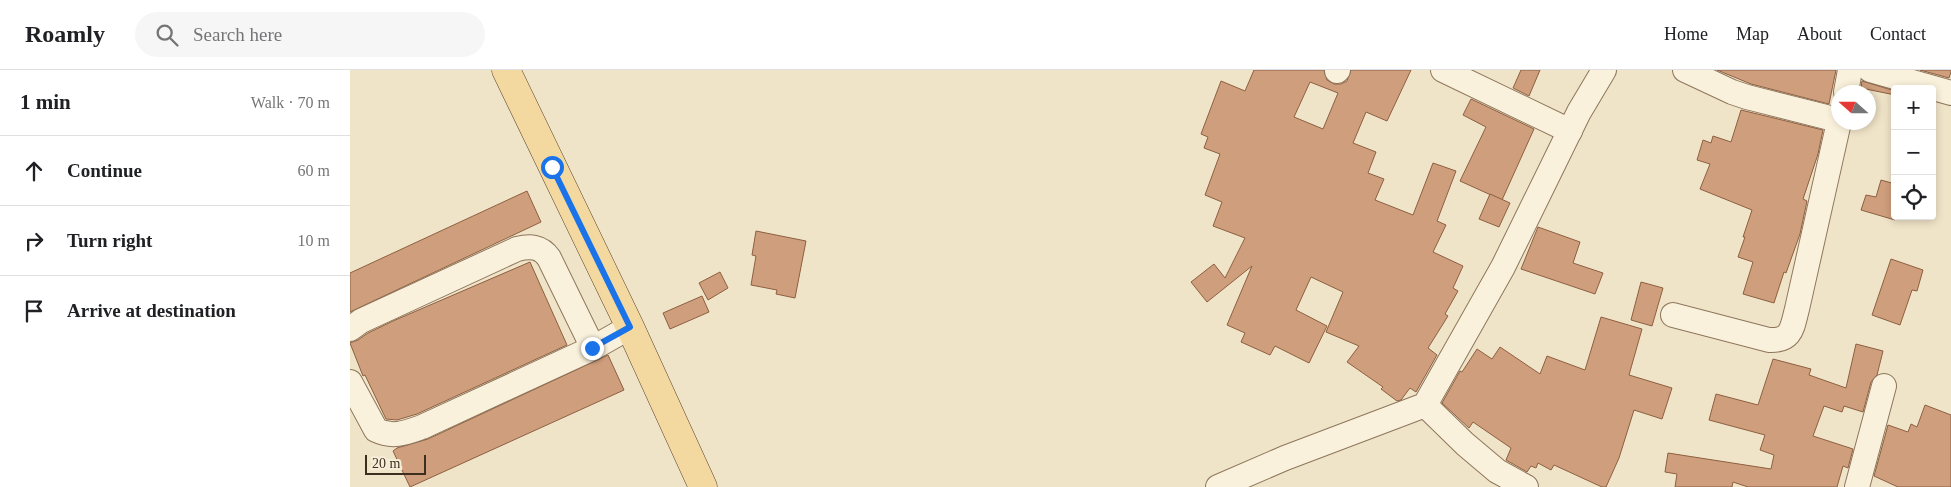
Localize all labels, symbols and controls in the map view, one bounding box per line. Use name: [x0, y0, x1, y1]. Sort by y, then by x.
search box: [135, 12, 485, 57]
text: Roamly: [25, 21, 105, 47]
icon: search: [153, 21, 181, 49]
text: Search here: [193, 24, 282, 45]
text: Home: [1664, 24, 1708, 44]
text: Map: [1736, 24, 1769, 44]
text: About: [1797, 24, 1842, 44]
text: Contact: [1870, 24, 1926, 44]
north arrow: [1831, 85, 1876, 130]
map controls: [1891, 85, 1936, 220]
button: +: [1891, 85, 1936, 130]
text: 1 min: [20, 90, 71, 114]
text: Walk · 70 m: [251, 94, 330, 111]
button: −: [1891, 130, 1936, 175]
route start: [541, 156, 564, 179]
icon: ahead: [20, 157, 48, 185]
text: Continue: [67, 160, 142, 181]
text: 60 m: [298, 162, 330, 179]
button: locate: [1891, 175, 1936, 220]
icon: right: [20, 227, 48, 255]
text: Turn right: [67, 230, 152, 251]
text: 10 m: [298, 232, 330, 249]
icon: arrive: [20, 297, 48, 325]
text: Arrive at destination: [67, 300, 236, 321]
route end: [581, 337, 604, 360]
scale bar: [365, 452, 426, 475]
text: 20 m: [372, 456, 400, 471]

